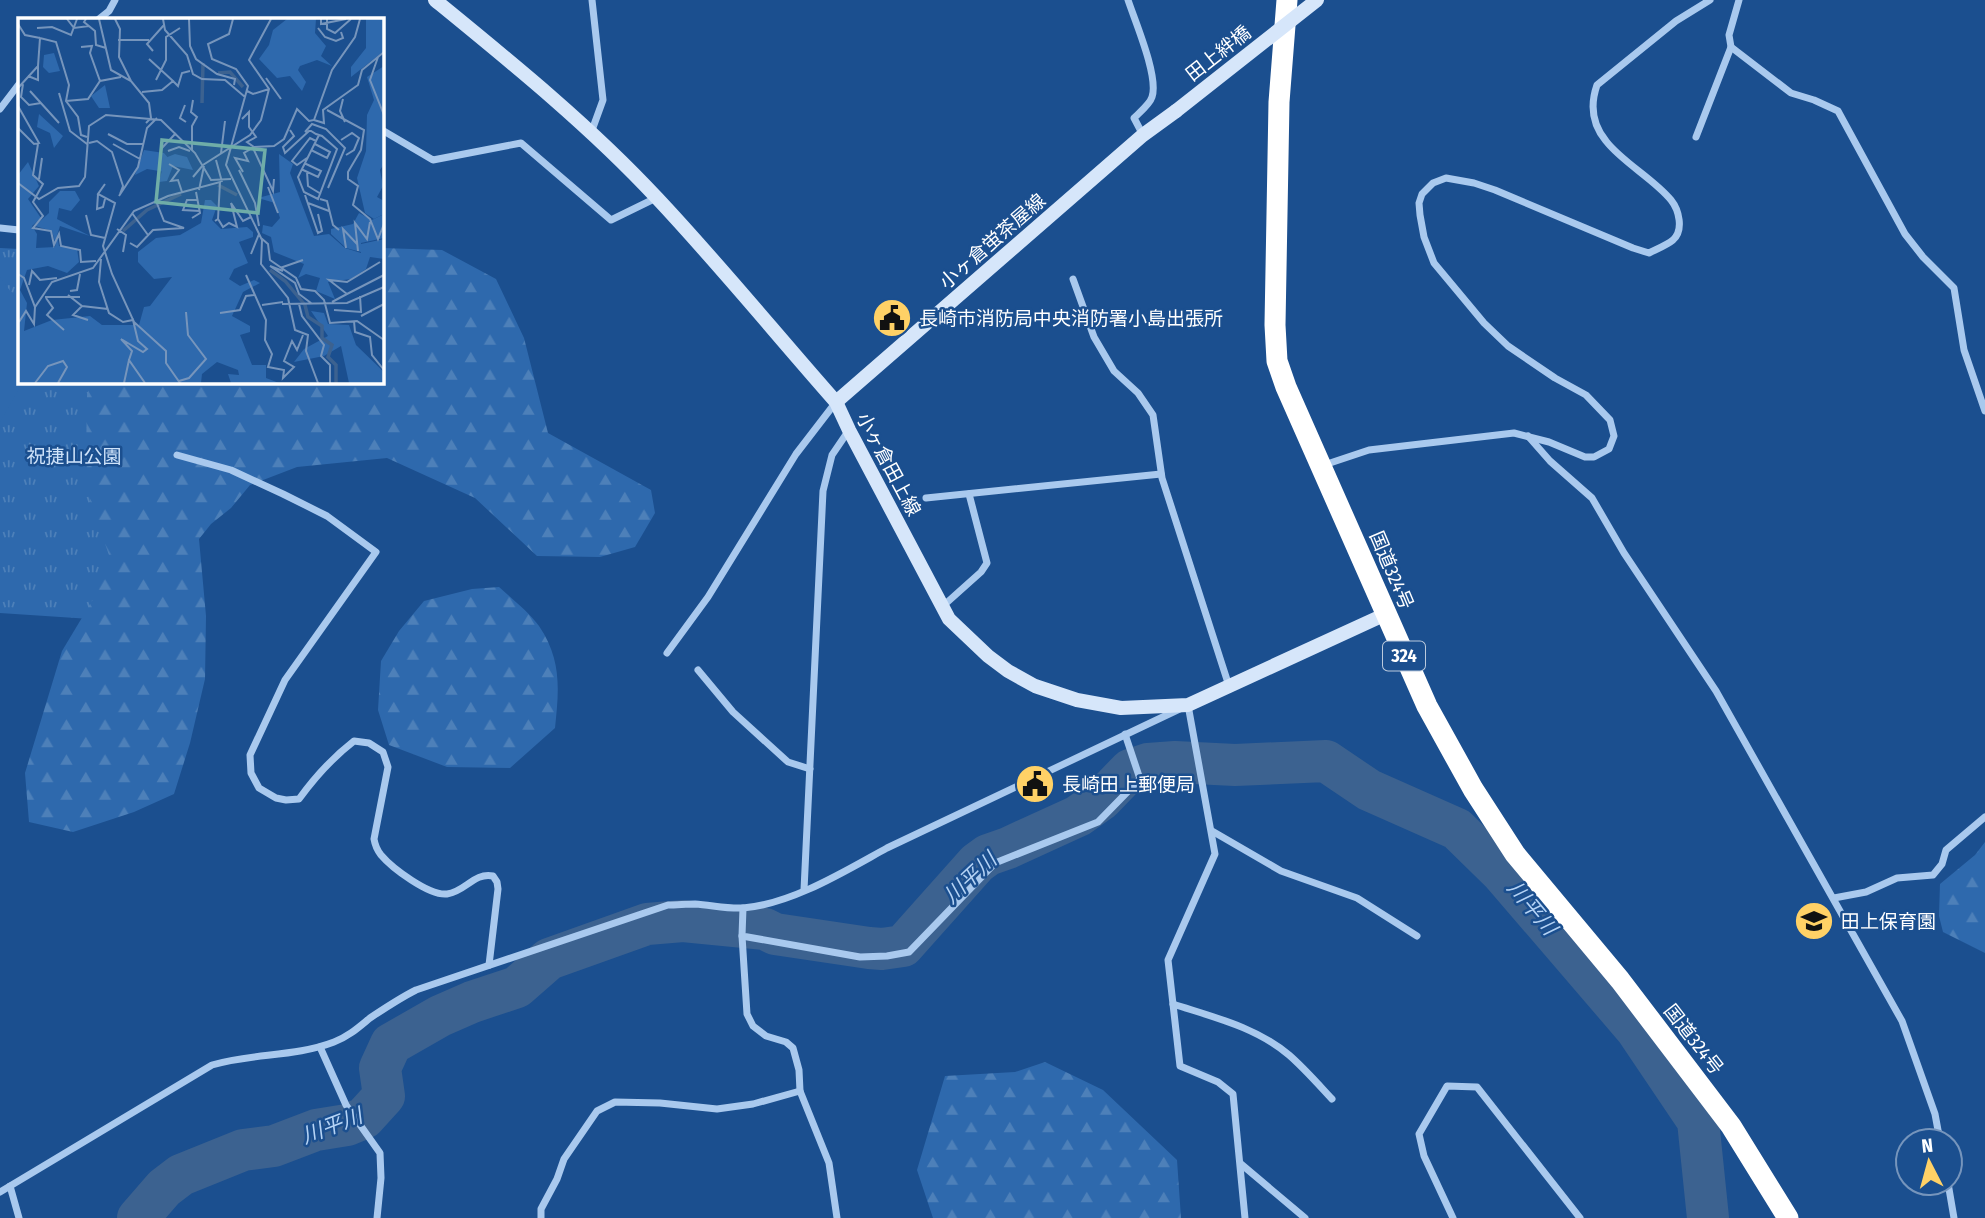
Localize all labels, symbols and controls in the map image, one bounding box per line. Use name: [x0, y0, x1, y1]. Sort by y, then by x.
inset map: [18, 18, 383, 383]
street label: 田上絆橋: [1181, 21, 1255, 86]
street label: 小ヶ倉蛍茶屋線: [935, 189, 1050, 294]
public building icon: 長崎市消防局中央消防署小島出張所: [871, 297, 913, 339]
place label: 長崎市消防局中央消防署小島出張所: [919, 307, 1223, 330]
street label: 小ヶ倉田上線: [852, 409, 925, 520]
park label: 祝捷山公園: [26, 445, 122, 468]
street label: 国道324号: [1365, 528, 1418, 613]
road number: 324: [1383, 642, 1425, 670]
public building icon: 長崎田上郵便局: [1014, 763, 1056, 805]
place label: 長崎田上郵便局: [1062, 773, 1195, 796]
water label: 川平川: [938, 846, 1003, 909]
water label: 川平川: [1502, 876, 1563, 942]
school or university icon: 田上保育園: [1793, 900, 1835, 942]
place label: 田上保育園: [1841, 910, 1936, 933]
street label: 国道324号: [1659, 1000, 1728, 1079]
water label: 川平川: [298, 1102, 368, 1149]
north arrow: [1894, 1127, 1964, 1197]
text: N: [1920, 1134, 1934, 1158]

